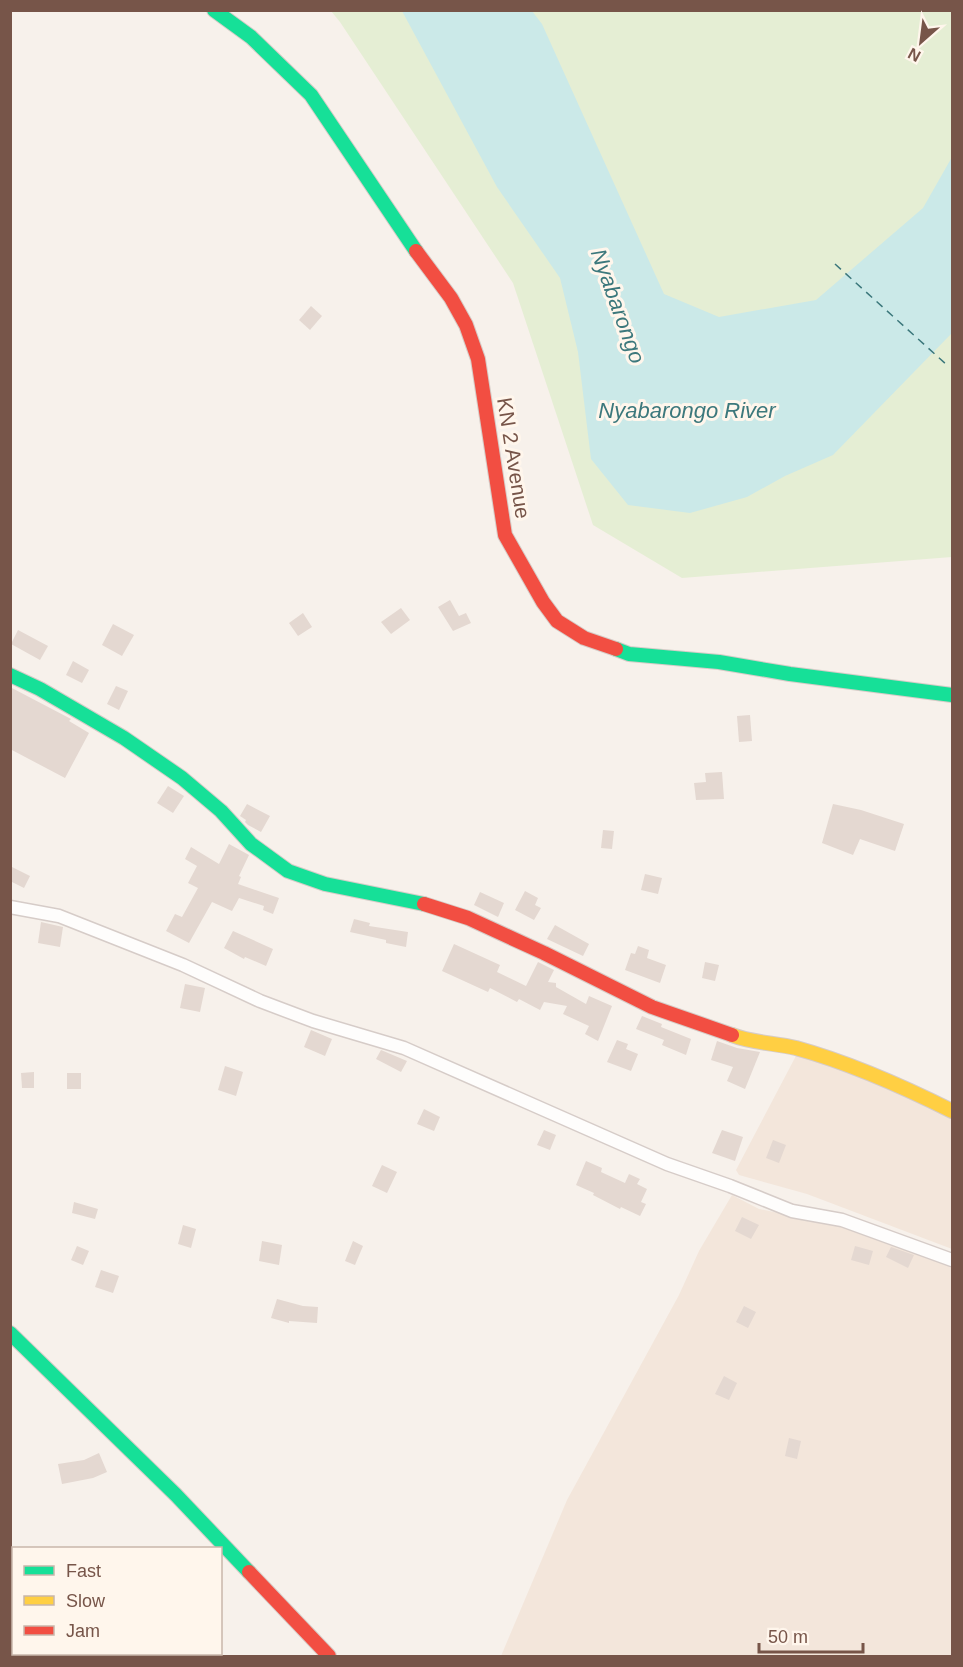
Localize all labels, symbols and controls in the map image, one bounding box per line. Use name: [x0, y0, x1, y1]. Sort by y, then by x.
north arrow: [891, 12, 951, 72]
text: N: [905, 45, 923, 65]
water label: Nyabarongo: [586, 245, 650, 367]
street label: KN 2 Avenue: [493, 396, 535, 520]
water label: Nyabarongo River: [598, 398, 777, 423]
legend: [12, 1547, 222, 1655]
text: Fast: [66, 1561, 101, 1581]
text: Slow: [66, 1591, 106, 1611]
scale bar: [759, 1616, 862, 1654]
text: Jam: [66, 1621, 100, 1641]
text: 50 m: [768, 1627, 808, 1647]

